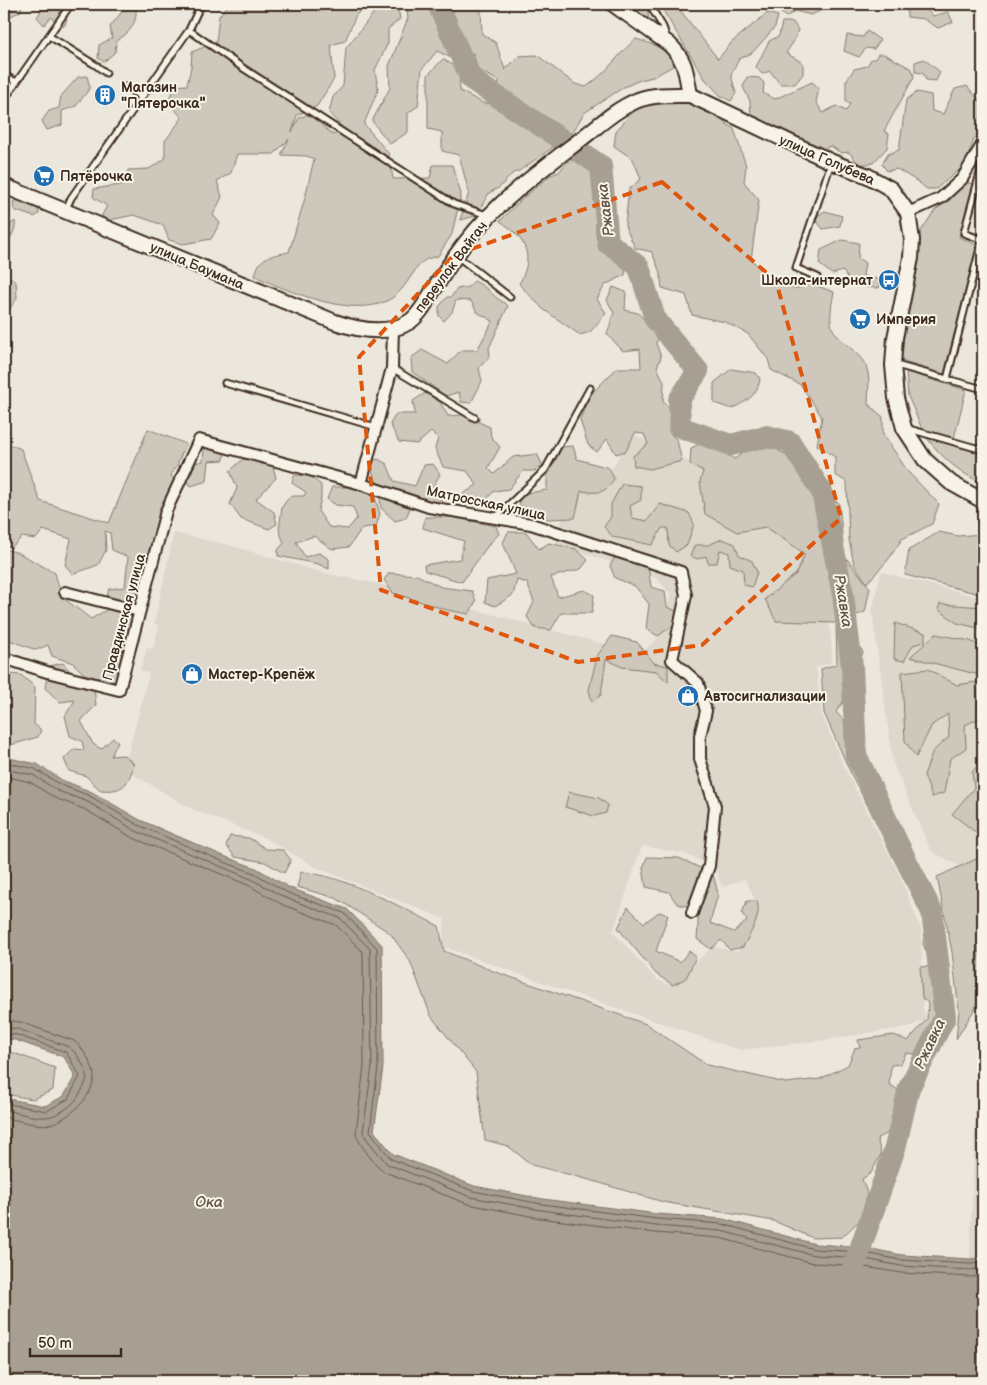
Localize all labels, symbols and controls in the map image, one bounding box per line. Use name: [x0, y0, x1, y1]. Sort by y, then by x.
place label: Магазин "Пятерочка": [121, 79, 206, 112]
building icon: Магазин "Пятерочка": [93, 83, 117, 107]
street label: улица Голубева: [777, 131, 878, 189]
supermarket icon: Пятёрочка: [32, 164, 56, 188]
place label: Пятёрочка: [60, 168, 133, 185]
water label: Ржавка: [593, 182, 619, 238]
street label: переулок Вайгач: [411, 218, 491, 316]
street label: улица Баумана: [147, 239, 247, 294]
bus stop icon: Школа-интернат: [877, 268, 901, 292]
place label: Школа-интернат: [761, 272, 873, 289]
supermarket icon: Империя: [848, 307, 872, 331]
place label: Империя: [876, 311, 936, 328]
street label: Матросская улица: [425, 482, 548, 524]
street label: Правдинская улица: [99, 551, 149, 682]
water label: Ржавка: [829, 573, 857, 629]
shop icon: Мастер-Крепёж: [180, 662, 204, 686]
place label: Мастер-Крепёж: [208, 666, 315, 683]
shop icon: Автосигнализации: [676, 684, 700, 708]
place label: Автосигнализации: [703, 688, 826, 705]
water label: Ржавка: [910, 1016, 950, 1072]
water label: Ока: [195, 1193, 223, 1212]
scale bar: [30, 1325, 121, 1357]
text: 50 m: [38, 1334, 72, 1353]

